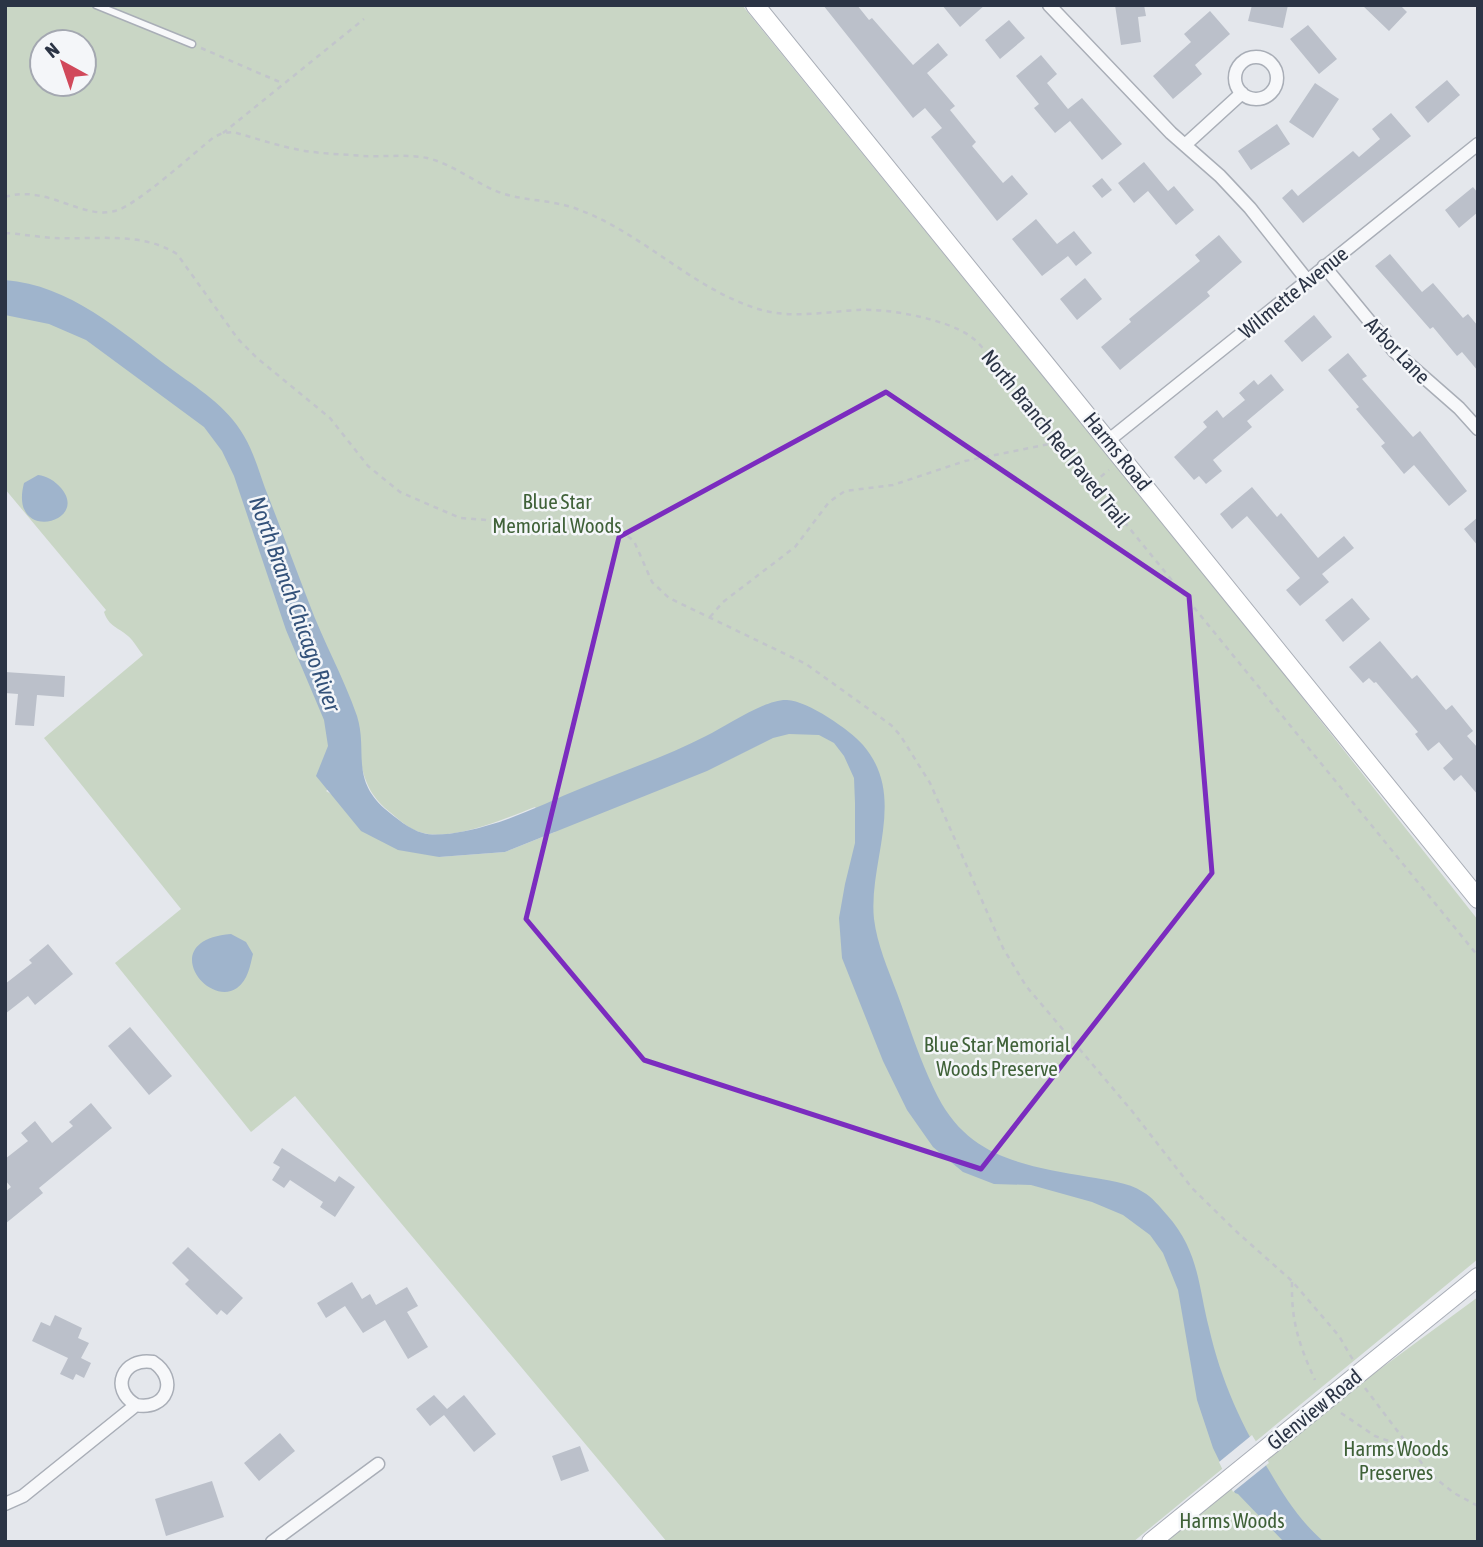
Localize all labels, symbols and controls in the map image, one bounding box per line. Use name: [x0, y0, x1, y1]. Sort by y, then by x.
north arrow: [28, 28, 98, 98]
text: N: [41, 38, 63, 62]
street label: Wilmette Avenue: [1234, 241, 1352, 343]
street label: Arbor Lane: [1361, 312, 1435, 388]
street label: North Branch Red Paved Trail: [977, 345, 1135, 532]
street label: Harms Road: [1079, 407, 1157, 495]
park label: Blue Star Memorial Woods: [492, 489, 622, 537]
water label: North Branch Chicago River: [244, 493, 346, 716]
park label: Blue Star Memorial Woods Preserve: [924, 1032, 1071, 1080]
street label: Glenview Road: [1262, 1364, 1366, 1454]
park label: Harms Woods Preserves: [1343, 1436, 1449, 1484]
park label: Harms Woods: [1179, 1508, 1285, 1532]

